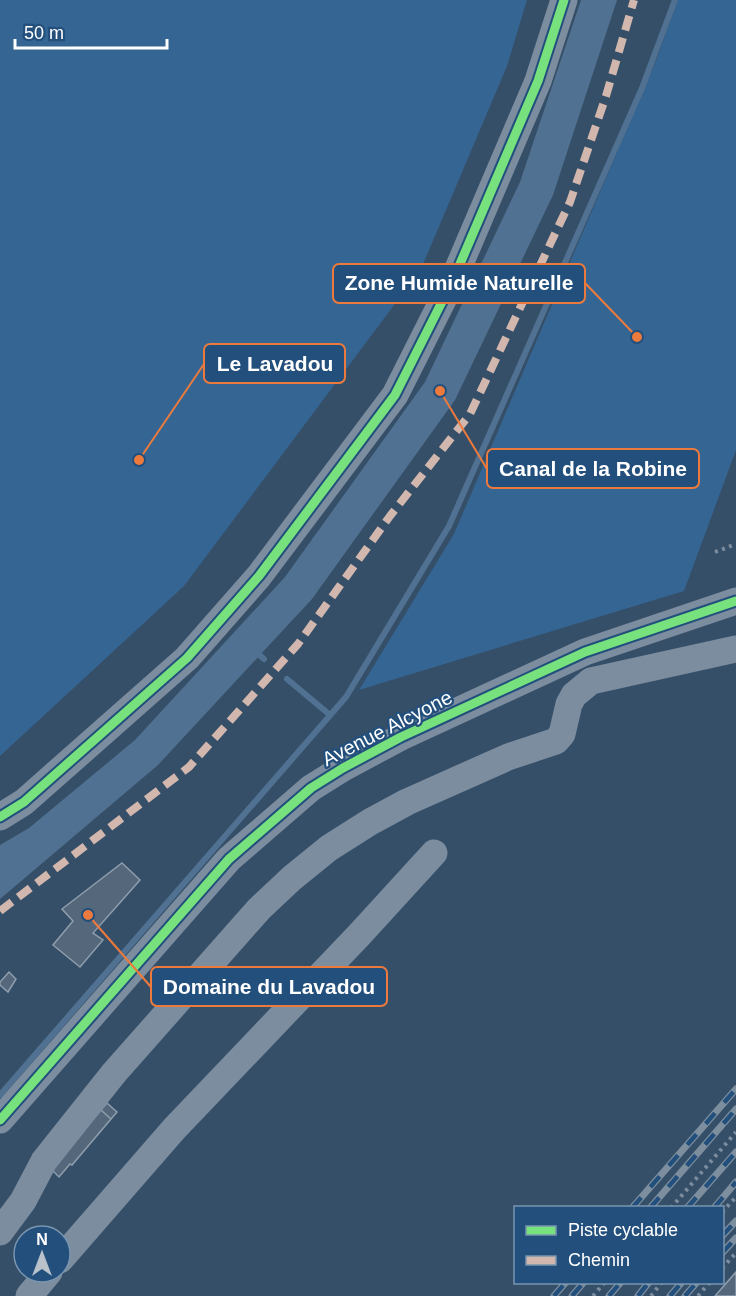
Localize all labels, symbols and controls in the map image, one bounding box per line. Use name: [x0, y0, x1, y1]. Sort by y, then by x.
scale bar: [15, 12, 166, 50]
text: 50 m: [24, 23, 64, 43]
callout: Zone Humide Naturelle: [333, 264, 585, 303]
text: Zone Humide Naturelle: [345, 271, 573, 294]
callout: Le Lavadou: [204, 344, 345, 383]
text: Le Lavadou: [217, 352, 333, 375]
callout: Canal de la Robine: [487, 449, 699, 488]
text: Canal de la Robine: [499, 457, 687, 480]
street label: Avenue Alcyone: [318, 686, 456, 770]
callout: Domaine du Lavadou: [151, 967, 387, 1006]
text: Domaine du Lavadou: [163, 975, 375, 998]
legend: [514, 1206, 724, 1284]
text: Piste cyclable: [568, 1220, 678, 1240]
north arrow: [12, 1224, 72, 1284]
text: N: [36, 1231, 48, 1248]
text: Chemin: [568, 1250, 630, 1270]

